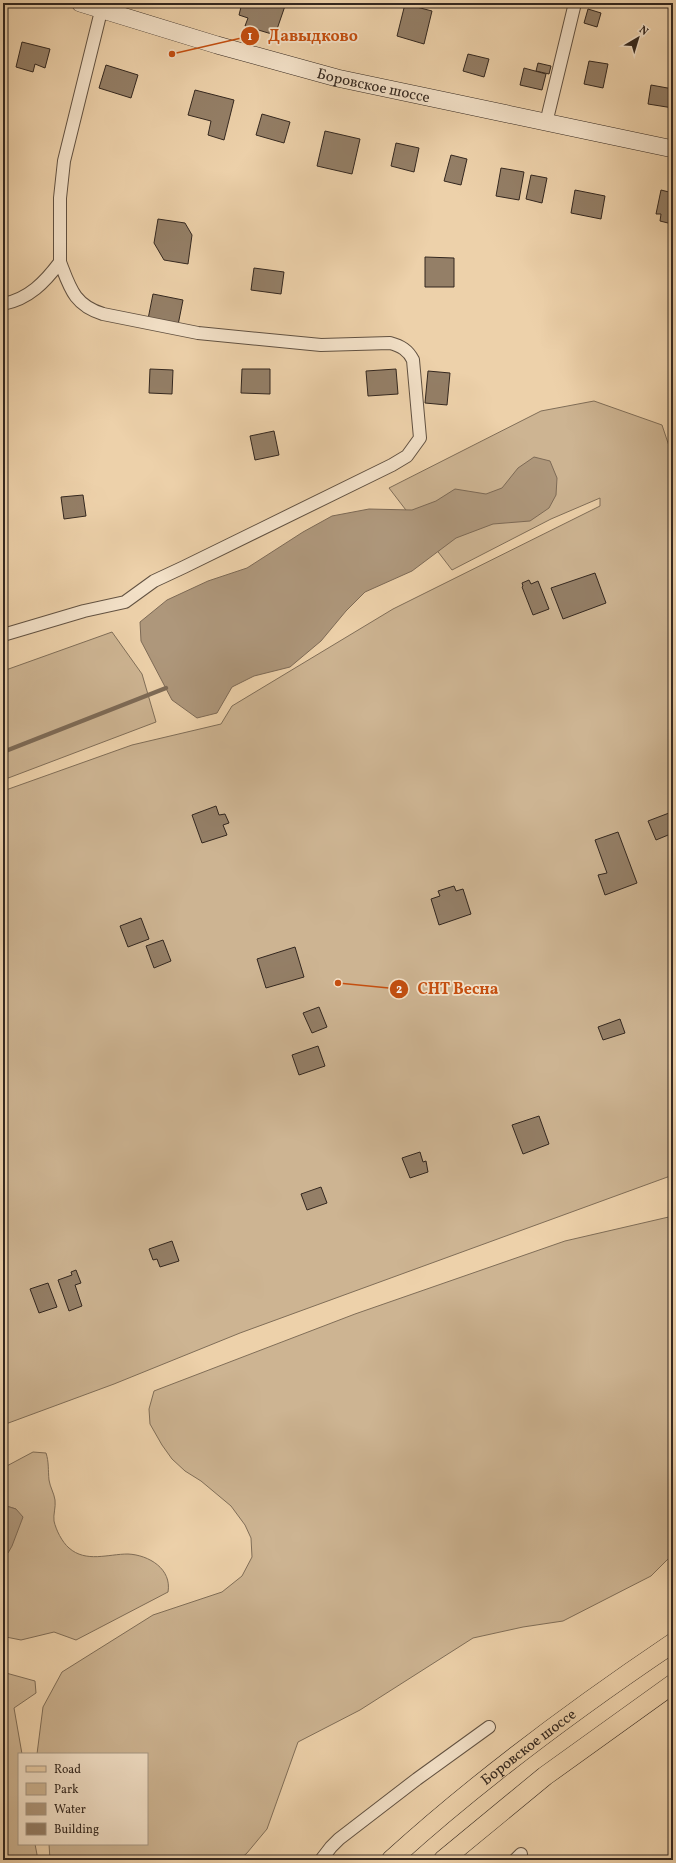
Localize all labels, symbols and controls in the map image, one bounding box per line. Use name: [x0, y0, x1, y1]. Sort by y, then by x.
north arrow: [618, 18, 658, 58]
callout: Давыдково: [240, 22, 366, 50]
text: N: [635, 23, 651, 40]
text: Давыдково: [268, 26, 358, 48]
text: 1: [248, 29, 253, 45]
street label: Боровское шоссе: [314, 64, 432, 109]
callout: СНТ Весна: [389, 975, 507, 1003]
text: СНТ Весна: [417, 979, 499, 1001]
text: 2: [396, 982, 402, 998]
street label: Боровское шоссе: [477, 1705, 581, 1791]
legend: [18, 1753, 148, 1845]
text: Road: [54, 1762, 81, 1778]
text: Park: [54, 1782, 79, 1798]
text: Water: [54, 1802, 86, 1818]
text: Building: [54, 1822, 99, 1838]

